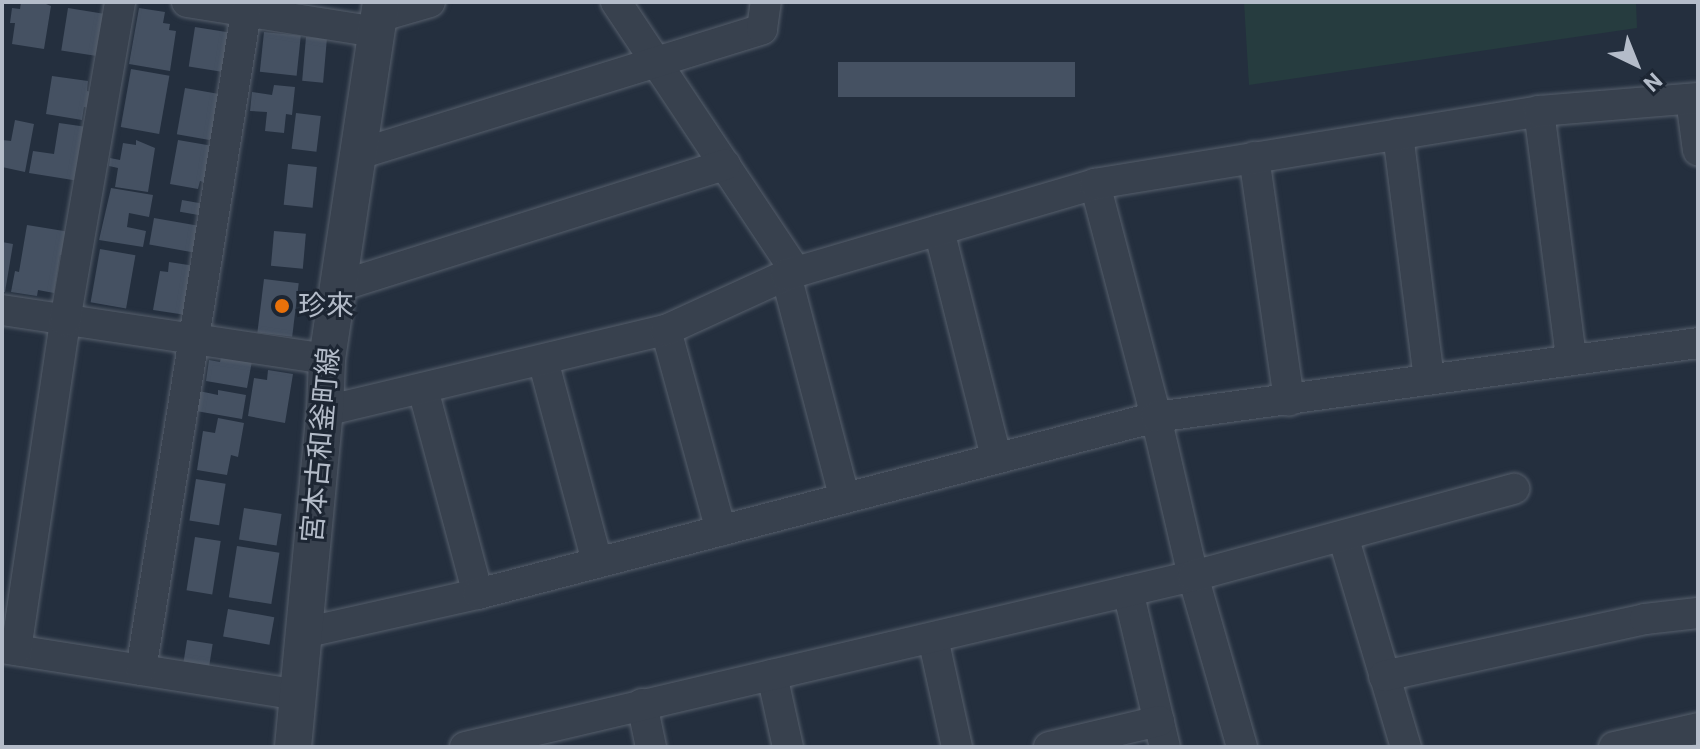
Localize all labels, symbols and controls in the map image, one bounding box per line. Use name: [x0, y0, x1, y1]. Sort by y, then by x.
north arrow: [1596, 24, 1676, 104]
text: N: [1639, 67, 1667, 96]
place label: 珍來: [298, 289, 354, 323]
marker: 珍來: [273, 297, 291, 315]
street label: 宮本古和釜町線: [296, 346, 346, 544]

